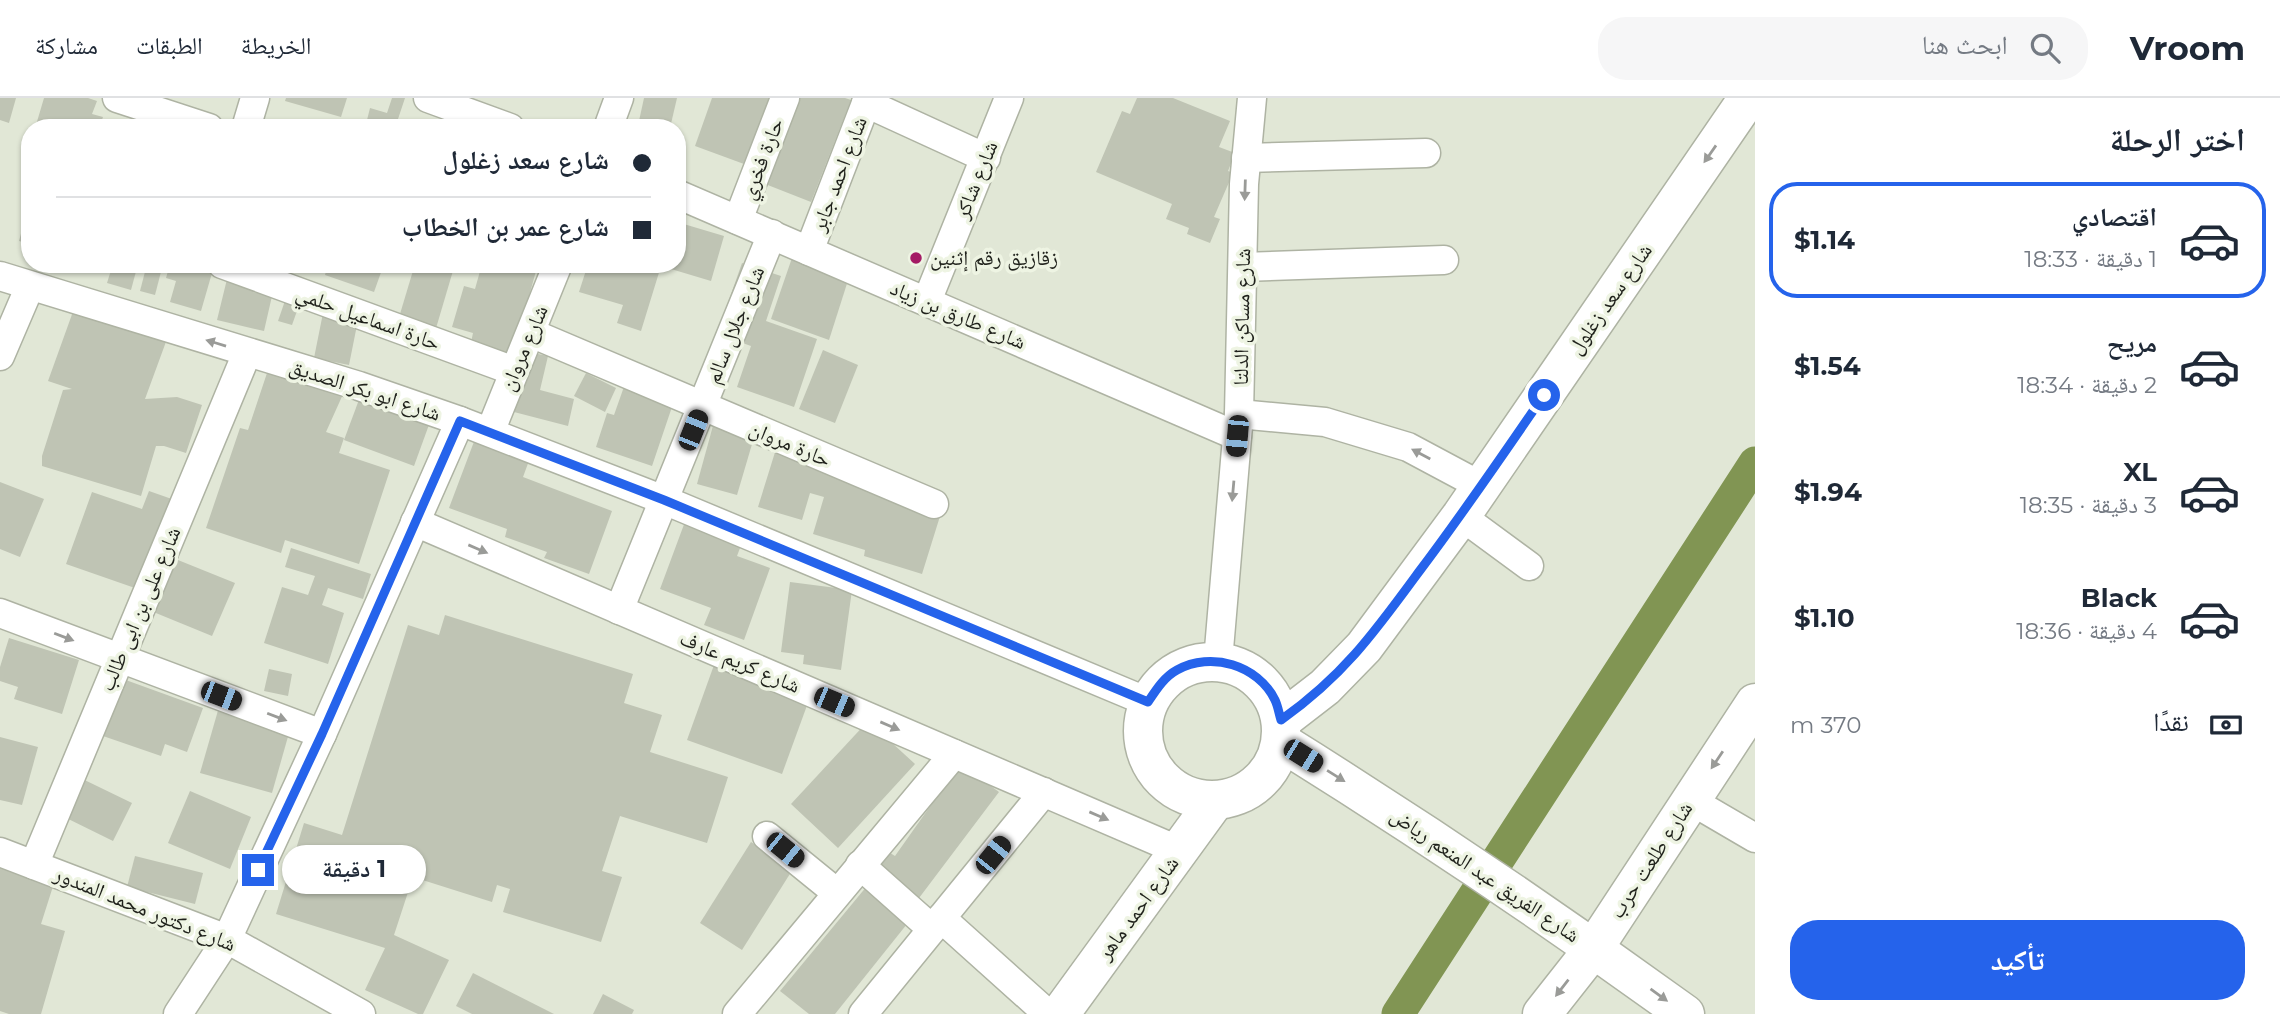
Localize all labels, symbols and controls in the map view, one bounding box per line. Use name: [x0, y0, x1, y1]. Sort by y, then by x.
search box: [1598, 17, 2088, 80]
text: Vroom: [2130, 28, 2245, 68]
text: ابحث هنا: [1922, 29, 2008, 61]
icon: search: [2026, 29, 2064, 67]
text: مشاركة: [35, 31, 98, 60]
text: الطبقات: [136, 31, 203, 60]
text: الخريطة: [241, 31, 311, 60]
street label: شارع احمد جابر: [805, 113, 873, 236]
street label: حارة فخري: [735, 115, 793, 205]
text: اختر الرحلة: [2110, 120, 2245, 159]
street label: شارع شاكر: [948, 137, 1003, 224]
text: شارع سعد زغلول: [442, 144, 609, 176]
one-way arrow: [1703, 144, 1716, 164]
one-way arrow: [1239, 180, 1250, 202]
text: اقتصادي: [2072, 201, 2157, 233]
icon: car: [2178, 209, 2241, 272]
text: شارع عمر بن الخطاب: [402, 211, 609, 243]
text: $1.14: [1794, 224, 1855, 256]
street label: شارع سعد زغلول: [1562, 238, 1658, 360]
place label: زقازيق رقم إثنين: [930, 245, 1058, 272]
text: 1 دقيقة · 18:33: [2024, 245, 2157, 273]
street label: شارع مساكن الدلتا: [1228, 248, 1256, 386]
marker: زقازيق رقم إثنين: [908, 250, 924, 266]
street label: شارع جلال سالم: [700, 263, 771, 388]
street label: شارع طارق بن زياد: [886, 275, 1030, 355]
street label: حارة اسماعيل حلمي: [291, 280, 444, 359]
street label: شارع مروان: [494, 301, 554, 395]
text: مريح: [2107, 327, 2157, 359]
icon: car: [2178, 335, 2241, 398]
one-way arrow: [206, 338, 227, 348]
text: $1.54: [1794, 350, 1861, 382]
street label: شارع ابو بكر الصديق: [286, 353, 444, 427]
text: 2 دقيقة · 18:34: [2017, 371, 2157, 399]
route start: [1528, 379, 1560, 411]
car: [676, 407, 711, 453]
car: [1225, 414, 1250, 458]
street label: حارة مروان: [746, 415, 835, 472]
one-way arrow: [1411, 448, 1431, 460]
text: XL: [2123, 456, 2157, 488]
icon: car: [2178, 461, 2241, 524]
text: $1.94: [1794, 476, 1862, 508]
one-way arrow: [1227, 480, 1238, 502]
text: 3 دقيقة · 18:35: [2020, 491, 2157, 519]
street label: شارع على بن ابى طالب: [94, 523, 186, 695]
one-way arrow: [468, 543, 488, 555]
text: Black: [2081, 582, 2157, 614]
icon: car: [2178, 587, 2241, 650]
text: $1.10: [1794, 602, 1855, 634]
text: 4 دقيقة · 18:36: [2016, 617, 2157, 645]
street label: شارع كريم عارف: [676, 625, 804, 700]
one-way arrow: [53, 632, 74, 643]
car: [198, 679, 245, 713]
car: [811, 684, 858, 720]
text: نقدًا: [2153, 706, 2189, 738]
icon: cash: [2207, 706, 2245, 744]
one-way arrow: [266, 711, 287, 722]
text: 370 m: [1790, 711, 1861, 739]
one-way arrow: [879, 721, 900, 732]
car: [1280, 736, 1327, 776]
one-way arrow: [1710, 751, 1724, 769]
one-way arrow: [1326, 770, 1346, 783]
street label: شارع طلعت حرب: [1604, 797, 1698, 923]
street label: شارع الفريق عبد المنعم رياض: [1385, 802, 1585, 949]
one-way arrow: [1089, 810, 1109, 822]
car: [763, 829, 808, 871]
car: [972, 832, 1015, 878]
callout: 1 دقيقة: [282, 846, 426, 894]
street label: شارع احمد ماهر: [1091, 851, 1184, 966]
route end: [242, 854, 274, 886]
text: 1 دقيقة: [322, 855, 386, 883]
street label: شارع دكتور محمد المندور: [49, 860, 240, 957]
button: تأكيد: [1790, 920, 2245, 1000]
one-way arrow: [1554, 979, 1569, 997]
one-way arrow: [1650, 988, 1668, 1002]

